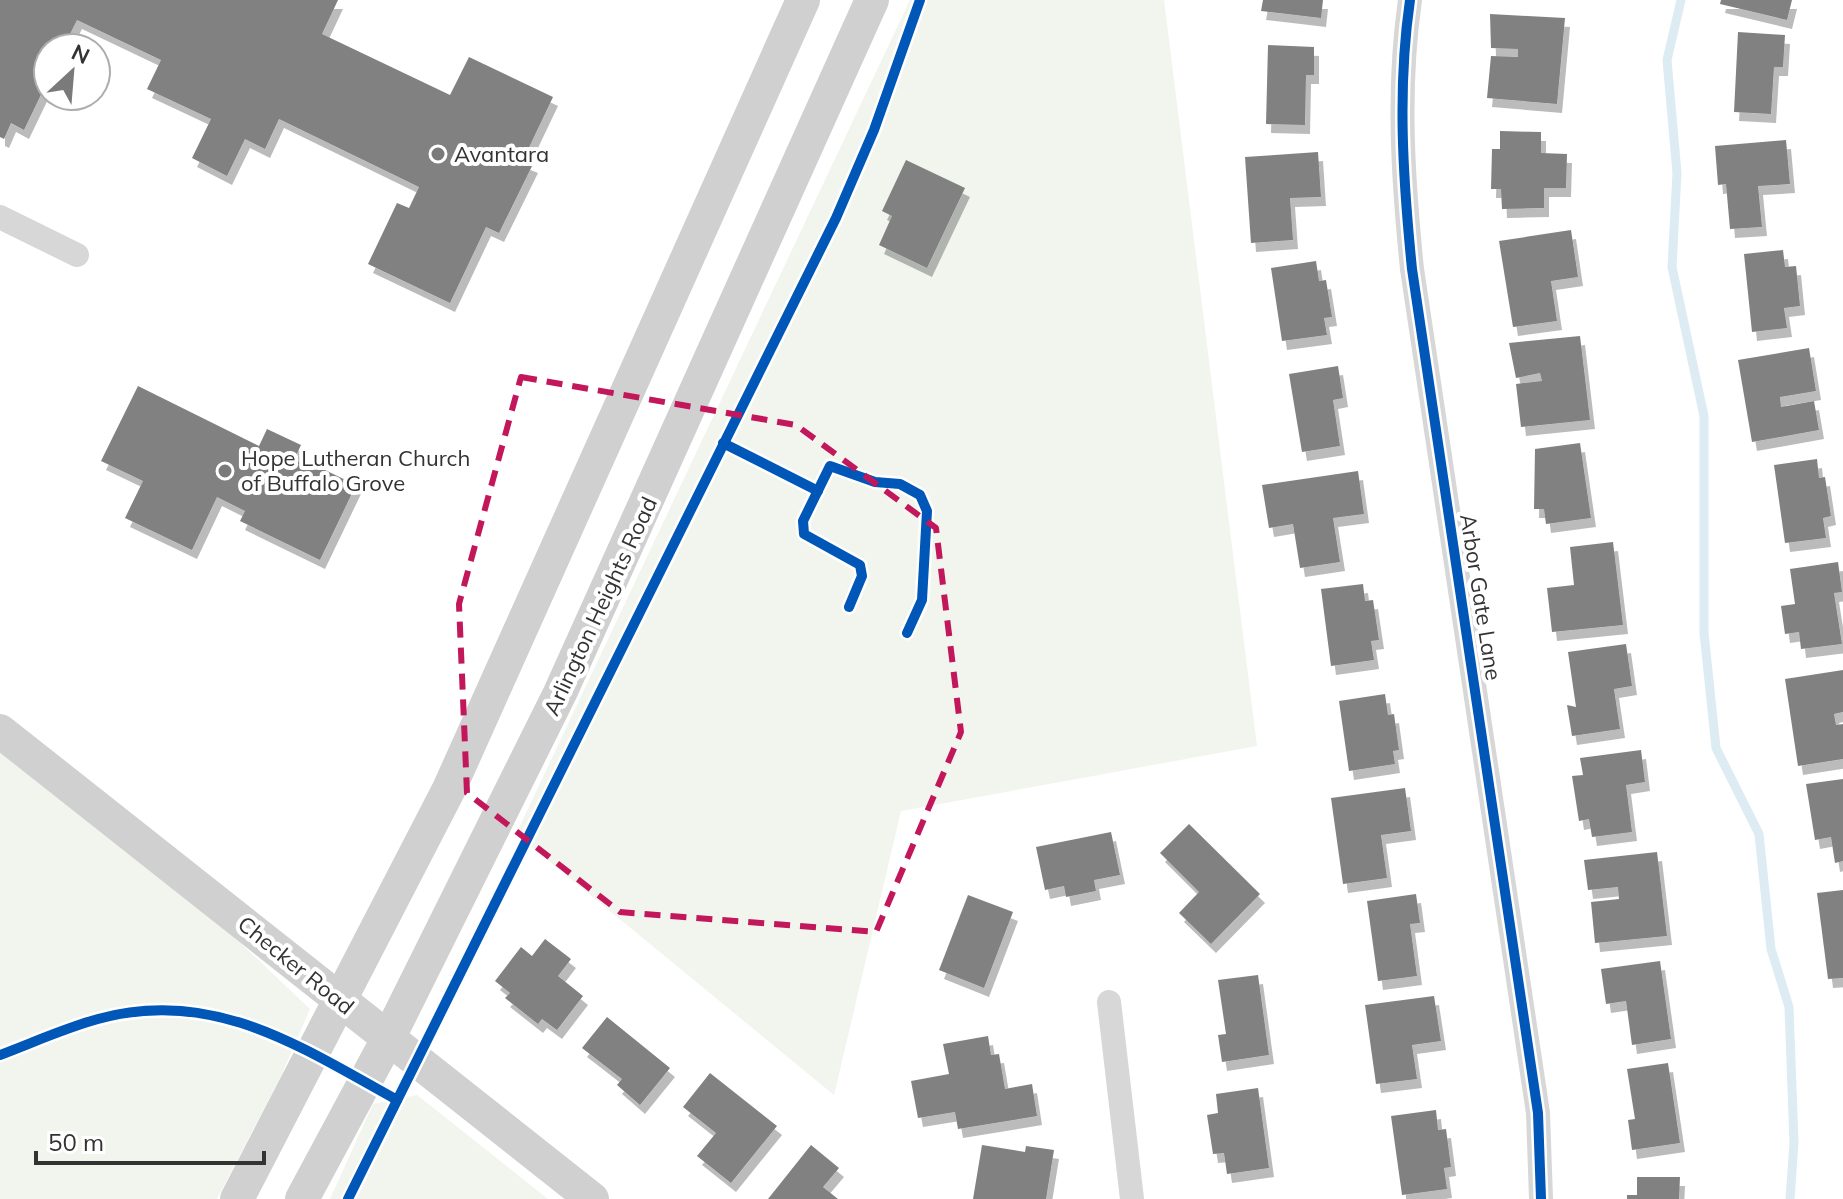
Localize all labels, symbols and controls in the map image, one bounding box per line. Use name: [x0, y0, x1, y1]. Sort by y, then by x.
north arrow: [32, 32, 112, 112]
text: N: [67, 38, 94, 70]
place label: Avantara: [454, 140, 549, 168]
marker: Avantara: [429, 145, 447, 163]
place label: Hope Lutheran Church of Buffalo Grove: [241, 444, 470, 497]
marker: Hope Lutheran Church of Buffalo Grove: [216, 462, 234, 480]
street label: Arlington Heights Road: [537, 492, 663, 720]
street label: Arbor Gate Lane: [1454, 512, 1508, 682]
street label: Checker Road: [232, 910, 360, 1020]
scale bar: [36, 1115, 264, 1165]
text: 50 m: [48, 1127, 104, 1157]

